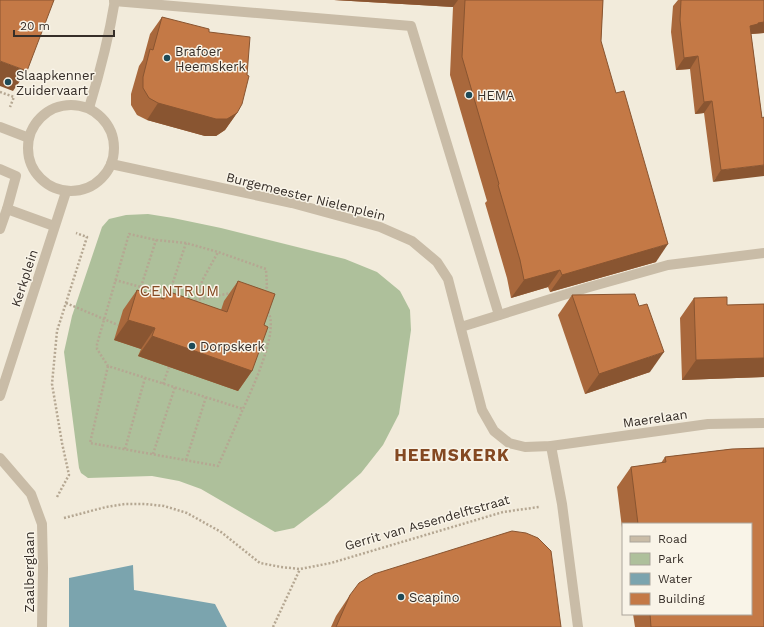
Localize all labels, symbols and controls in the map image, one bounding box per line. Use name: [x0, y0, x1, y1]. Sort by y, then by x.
scale bar: [14, 12, 114, 38]
text: 20 m: [20, 19, 50, 33]
place label: Brafoer Heemskerk: [175, 44, 247, 74]
marker: Brafoer Heemskerk: [162, 53, 172, 63]
place label: Slaapkenner Zuidervaart: [16, 68, 95, 98]
marker: Slaapkenner Zuidervaart: [3, 77, 13, 87]
place label: HEMA: [477, 88, 515, 103]
marker: HEMA: [464, 90, 474, 100]
street label: Burgemeester Nielenplein: [225, 169, 387, 224]
street label: Kerkplein: [8, 248, 41, 309]
district label: CENTRUM: [140, 282, 220, 300]
place label: Dorpskerk: [200, 339, 265, 354]
marker: Dorpskerk: [187, 341, 197, 351]
street label: Maerelaan: [622, 407, 688, 430]
district label: HEEMSKERK: [394, 445, 510, 465]
street label: Gerrit van Assendelftstraat: [343, 492, 512, 553]
legend: [622, 523, 752, 615]
street label: Zaalberglaan: [22, 531, 37, 613]
text: Road: [658, 532, 687, 546]
text: Park: [658, 552, 684, 566]
text: Water: [658, 572, 693, 586]
place label: Scapino: [409, 590, 460, 605]
marker: Scapino: [396, 592, 406, 602]
text: Building: [658, 592, 705, 606]

